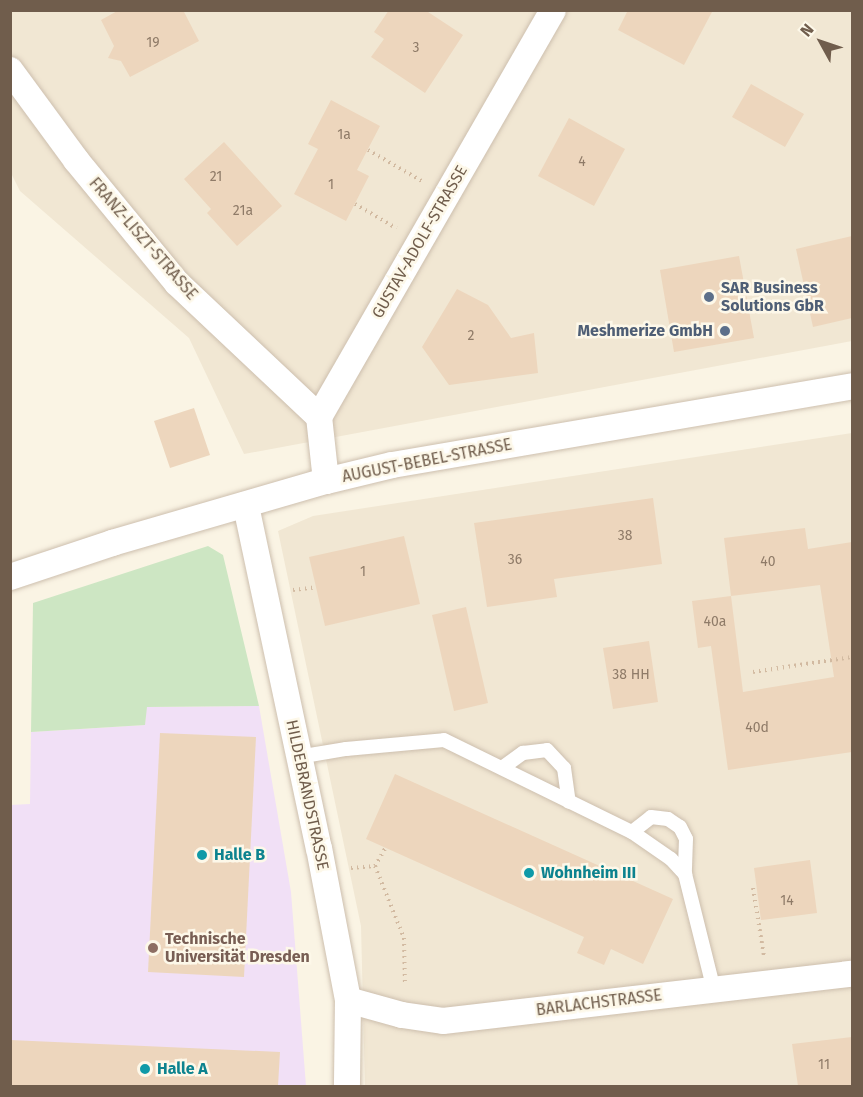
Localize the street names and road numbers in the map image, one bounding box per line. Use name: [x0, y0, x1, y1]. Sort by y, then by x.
street label: GUSTAV-ADOLF-STRASSE: [368, 162, 472, 322]
street label: FRANZ-LISZT-STRASSE: [85, 174, 201, 304]
street label: AUGUST-BEBEL-STRASSE: [340, 435, 514, 487]
street label: HILDEBRANDSTRASSE: [282, 718, 332, 872]
street label: BARLACHSTRASSE: [535, 986, 663, 1020]

